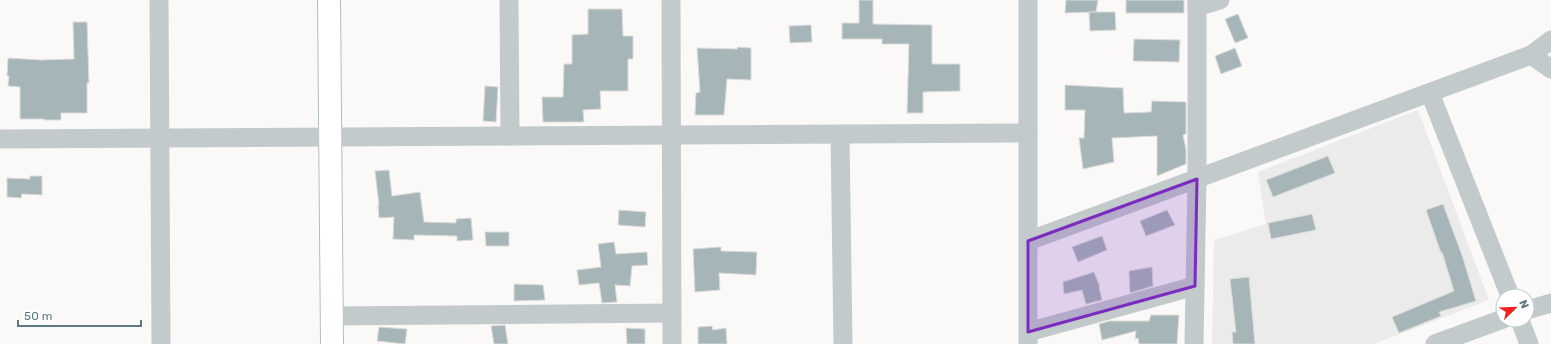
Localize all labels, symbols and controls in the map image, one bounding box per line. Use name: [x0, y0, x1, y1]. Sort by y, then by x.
north arrow: [1495, 288, 1535, 328]
text: N: [1516, 298, 1531, 311]
scale bar: [18, 302, 141, 328]
text: 50 m: [24, 309, 52, 323]

